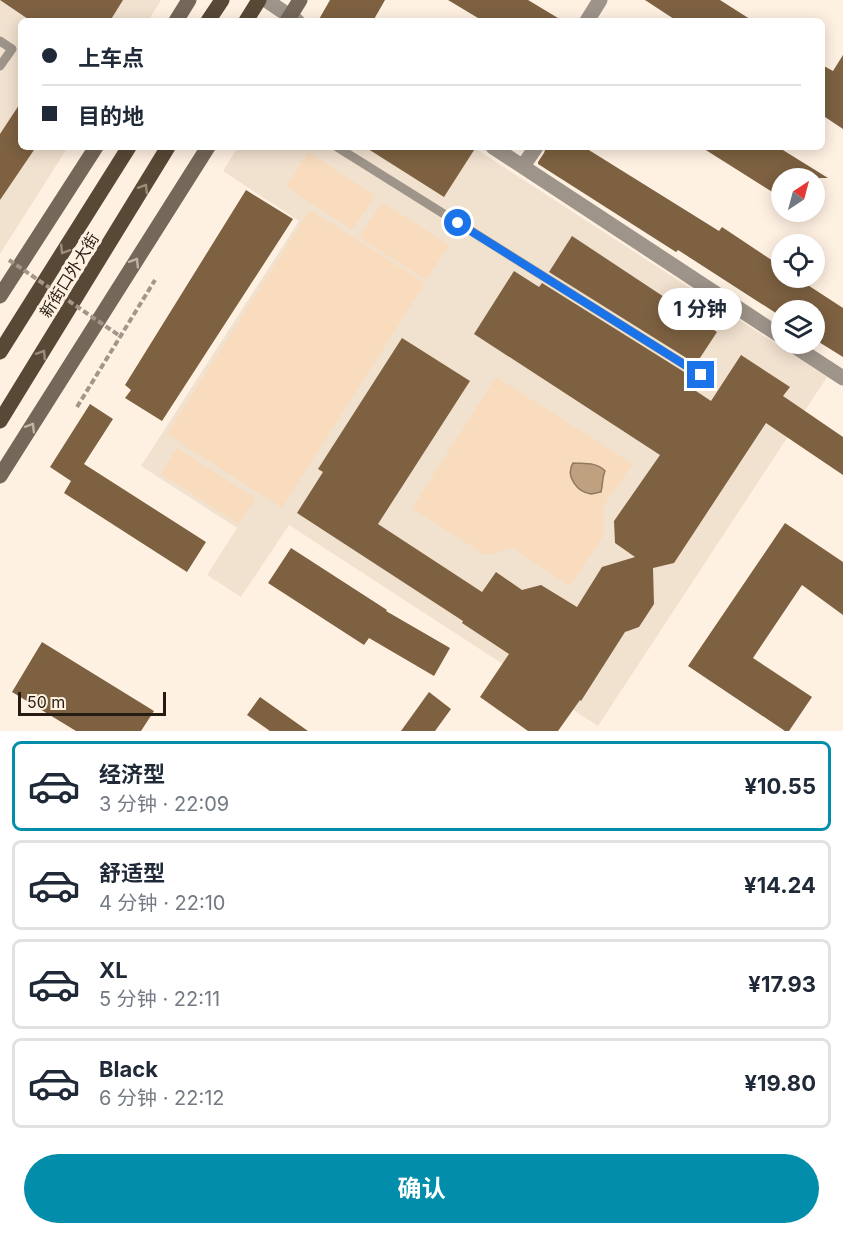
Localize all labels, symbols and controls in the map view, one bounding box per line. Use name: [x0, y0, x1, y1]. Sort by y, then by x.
text: 上车点: [78, 45, 144, 71]
text: 目的地: [78, 103, 144, 129]
north arrow: [771, 168, 825, 222]
map controls: [771, 168, 825, 354]
one-way arrow: [136, 183, 147, 194]
route start: [444, 209, 471, 236]
street label: 新街口外大街: [35, 229, 103, 321]
button: locate: [771, 234, 825, 288]
one-way arrow: [60, 244, 72, 254]
one-way arrow: [128, 258, 140, 268]
callout: 1 分钟: [659, 288, 743, 330]
text: 1 分钟: [673, 297, 727, 321]
button: layers: [771, 300, 825, 354]
one-way arrow: [34, 350, 46, 360]
route end: [687, 361, 714, 388]
one-way arrow: [24, 423, 36, 433]
scale bar: [18, 689, 166, 716]
text: 50 m: [27, 692, 65, 712]
icon: car: [27, 759, 81, 813]
text: 经济型: [99, 761, 165, 787]
text: ¥10.55: [744, 773, 816, 799]
text: 3 分钟 · 22:09: [99, 792, 229, 816]
icon: car: [27, 858, 81, 912]
text: 舒适型: [99, 860, 165, 886]
text: ¥14.24: [744, 872, 816, 898]
text: 4 分钟 · 22:10: [99, 891, 225, 915]
icon: car: [27, 957, 81, 1011]
text: XL: [99, 957, 128, 983]
text: ¥17.93: [748, 971, 816, 997]
text: 5 分钟 · 22:11: [99, 987, 220, 1011]
icon: car: [27, 1056, 81, 1110]
text: Black: [99, 1056, 158, 1082]
text: ¥19.80: [744, 1070, 816, 1096]
text: 6 分钟 · 22:12: [99, 1086, 225, 1110]
button: 确认: [24, 1154, 819, 1223]

